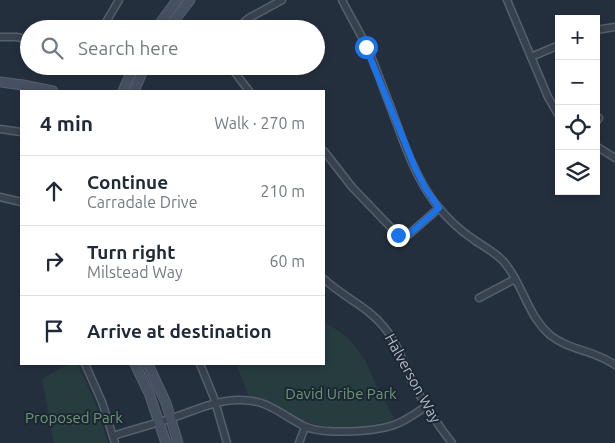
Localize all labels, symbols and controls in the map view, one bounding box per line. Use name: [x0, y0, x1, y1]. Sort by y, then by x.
map controls: [555, 15, 600, 195]
button: +: [555, 15, 600, 60]
search box: [20, 20, 325, 75]
icon: search: [38, 34, 66, 62]
route start: [355, 36, 378, 59]
text: Search here: [78, 37, 178, 59]
button: −: [555, 60, 600, 105]
button: locate: [555, 105, 600, 150]
text: 4 min: [40, 111, 93, 135]
text: Walk · 270 m: [214, 114, 305, 132]
button: layers: [555, 150, 600, 195]
text: Continue: [87, 171, 168, 193]
icon: ahead: [40, 177, 68, 205]
text: 210 m: [260, 182, 305, 200]
text: Carradale Drive: [87, 193, 197, 211]
route end: [387, 224, 410, 247]
text: Turn right: [87, 241, 175, 263]
icon: right: [40, 247, 68, 275]
text: 60 m: [269, 252, 305, 270]
text: Milstead Way: [87, 263, 183, 281]
icon: arrive: [40, 317, 68, 345]
text: Arrive at destination: [87, 320, 272, 342]
street label: Halverson Way: [382, 331, 444, 425]
park label: David Uribe Park: [285, 385, 397, 402]
park label: Proposed Park: [25, 409, 123, 426]

